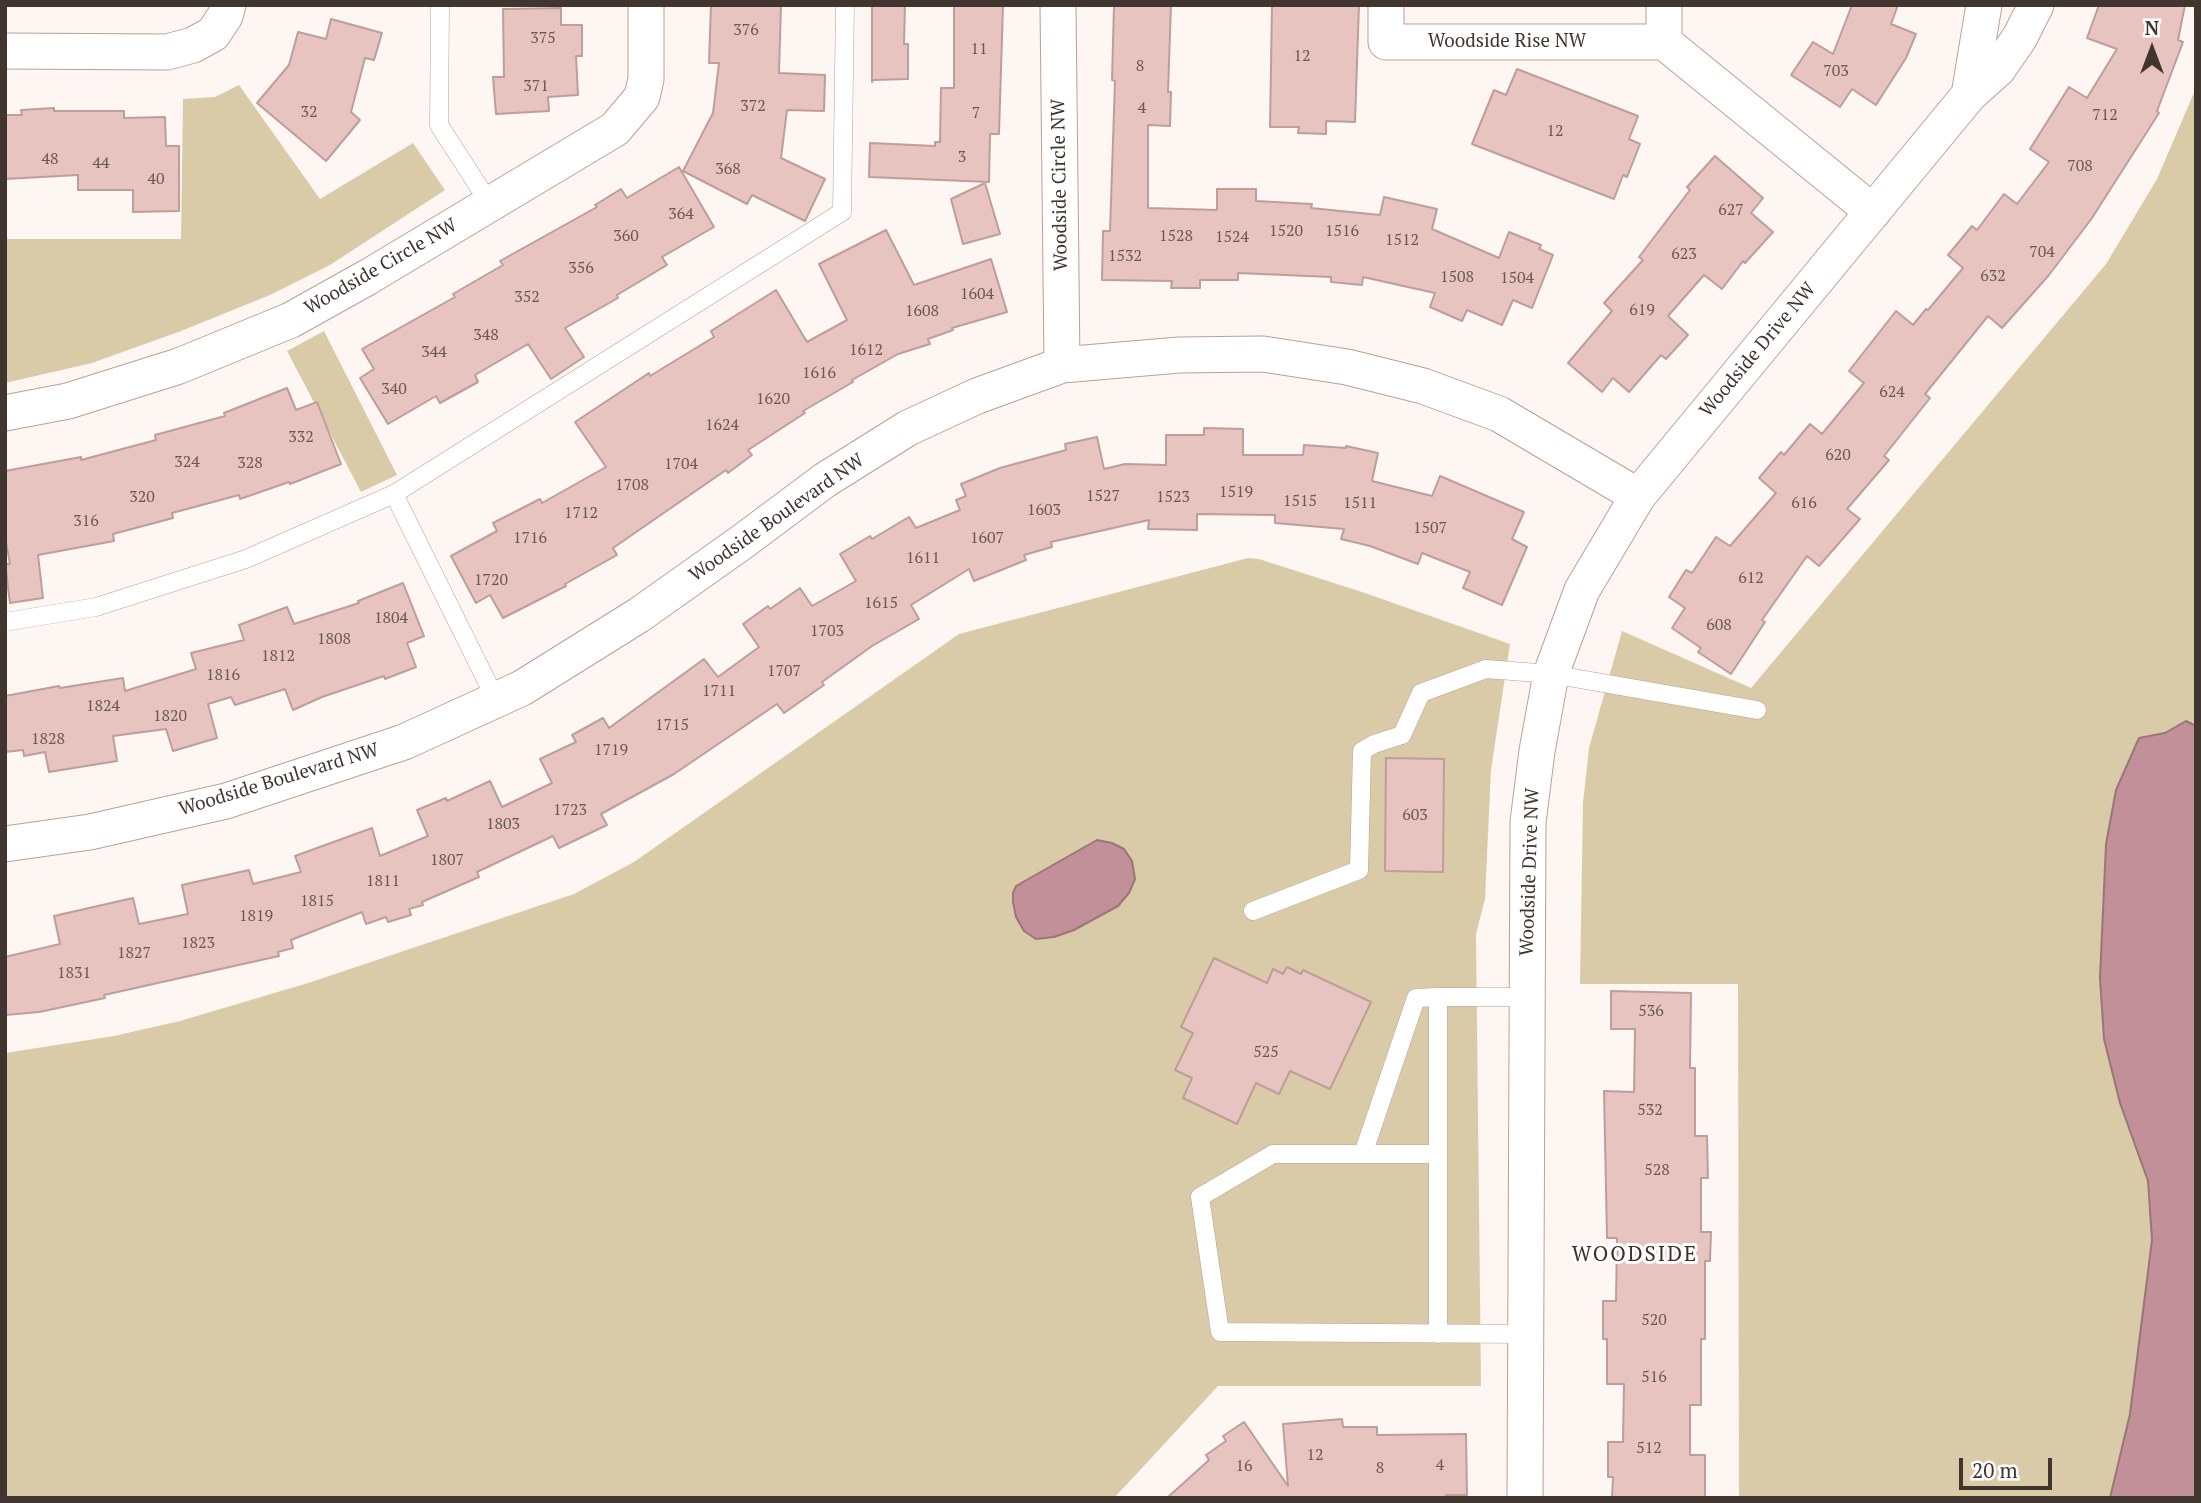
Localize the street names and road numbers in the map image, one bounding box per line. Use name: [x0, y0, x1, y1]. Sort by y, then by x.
street label: Woodside Rise NW: [1428, 31, 1586, 53]
street label: Woodside Circle NW: [1047, 99, 1073, 271]
street label: Woodside Circle NW: [301, 214, 461, 320]
street label: Woodside Drive NW: [1695, 278, 1821, 422]
street label: Woodside Boulevard NW: [685, 449, 869, 587]
street label: Woodside Boulevard NW: [176, 739, 382, 821]
street label: Woodside Drive NW: [1516, 787, 1544, 957]

